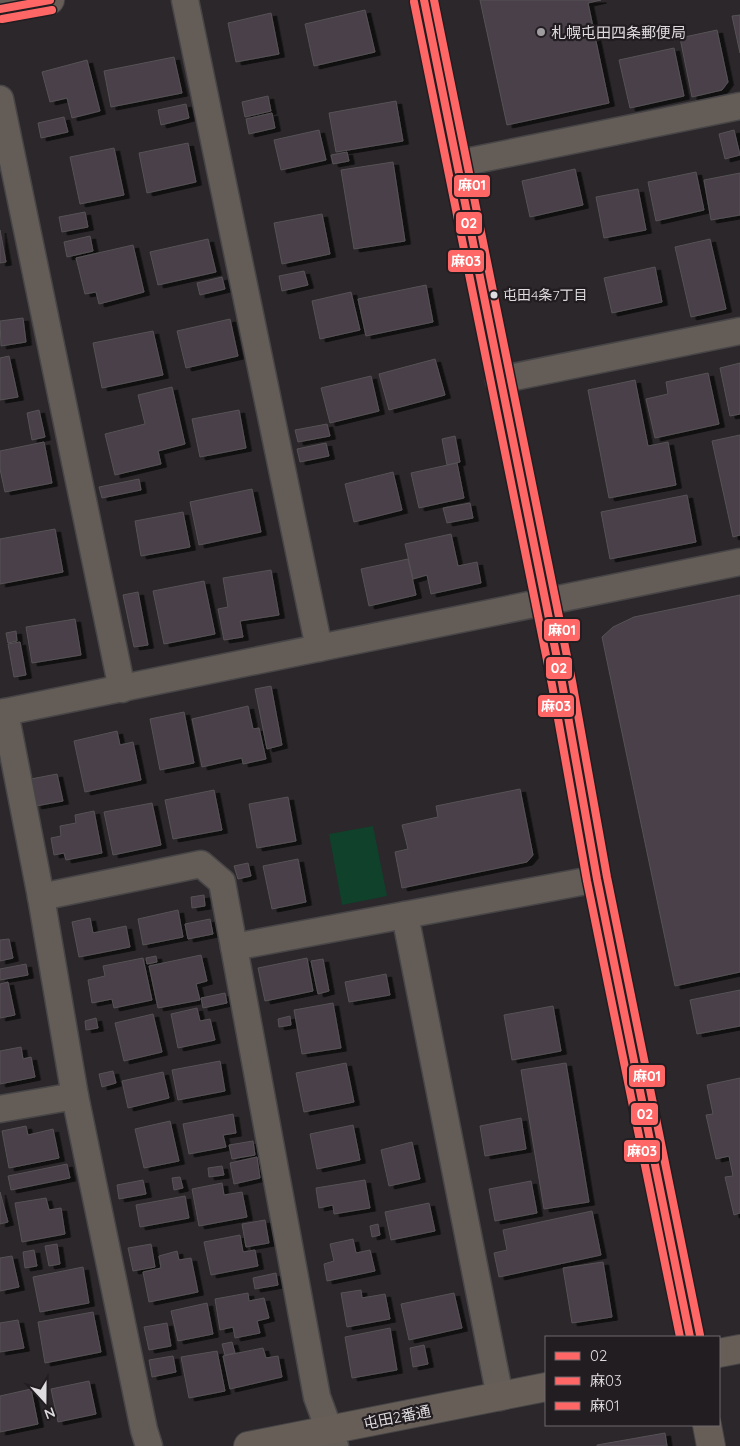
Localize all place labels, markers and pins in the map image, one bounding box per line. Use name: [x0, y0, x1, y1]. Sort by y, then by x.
place label: 札幌屯田四条郵便局: [551, 23, 686, 42]
marker: 札幌屯田四条郵便局: [535, 26, 547, 38]
place label: 屯田4条7丁目: [503, 286, 588, 304]
marker: 屯田4条7丁目: [489, 290, 499, 300]

